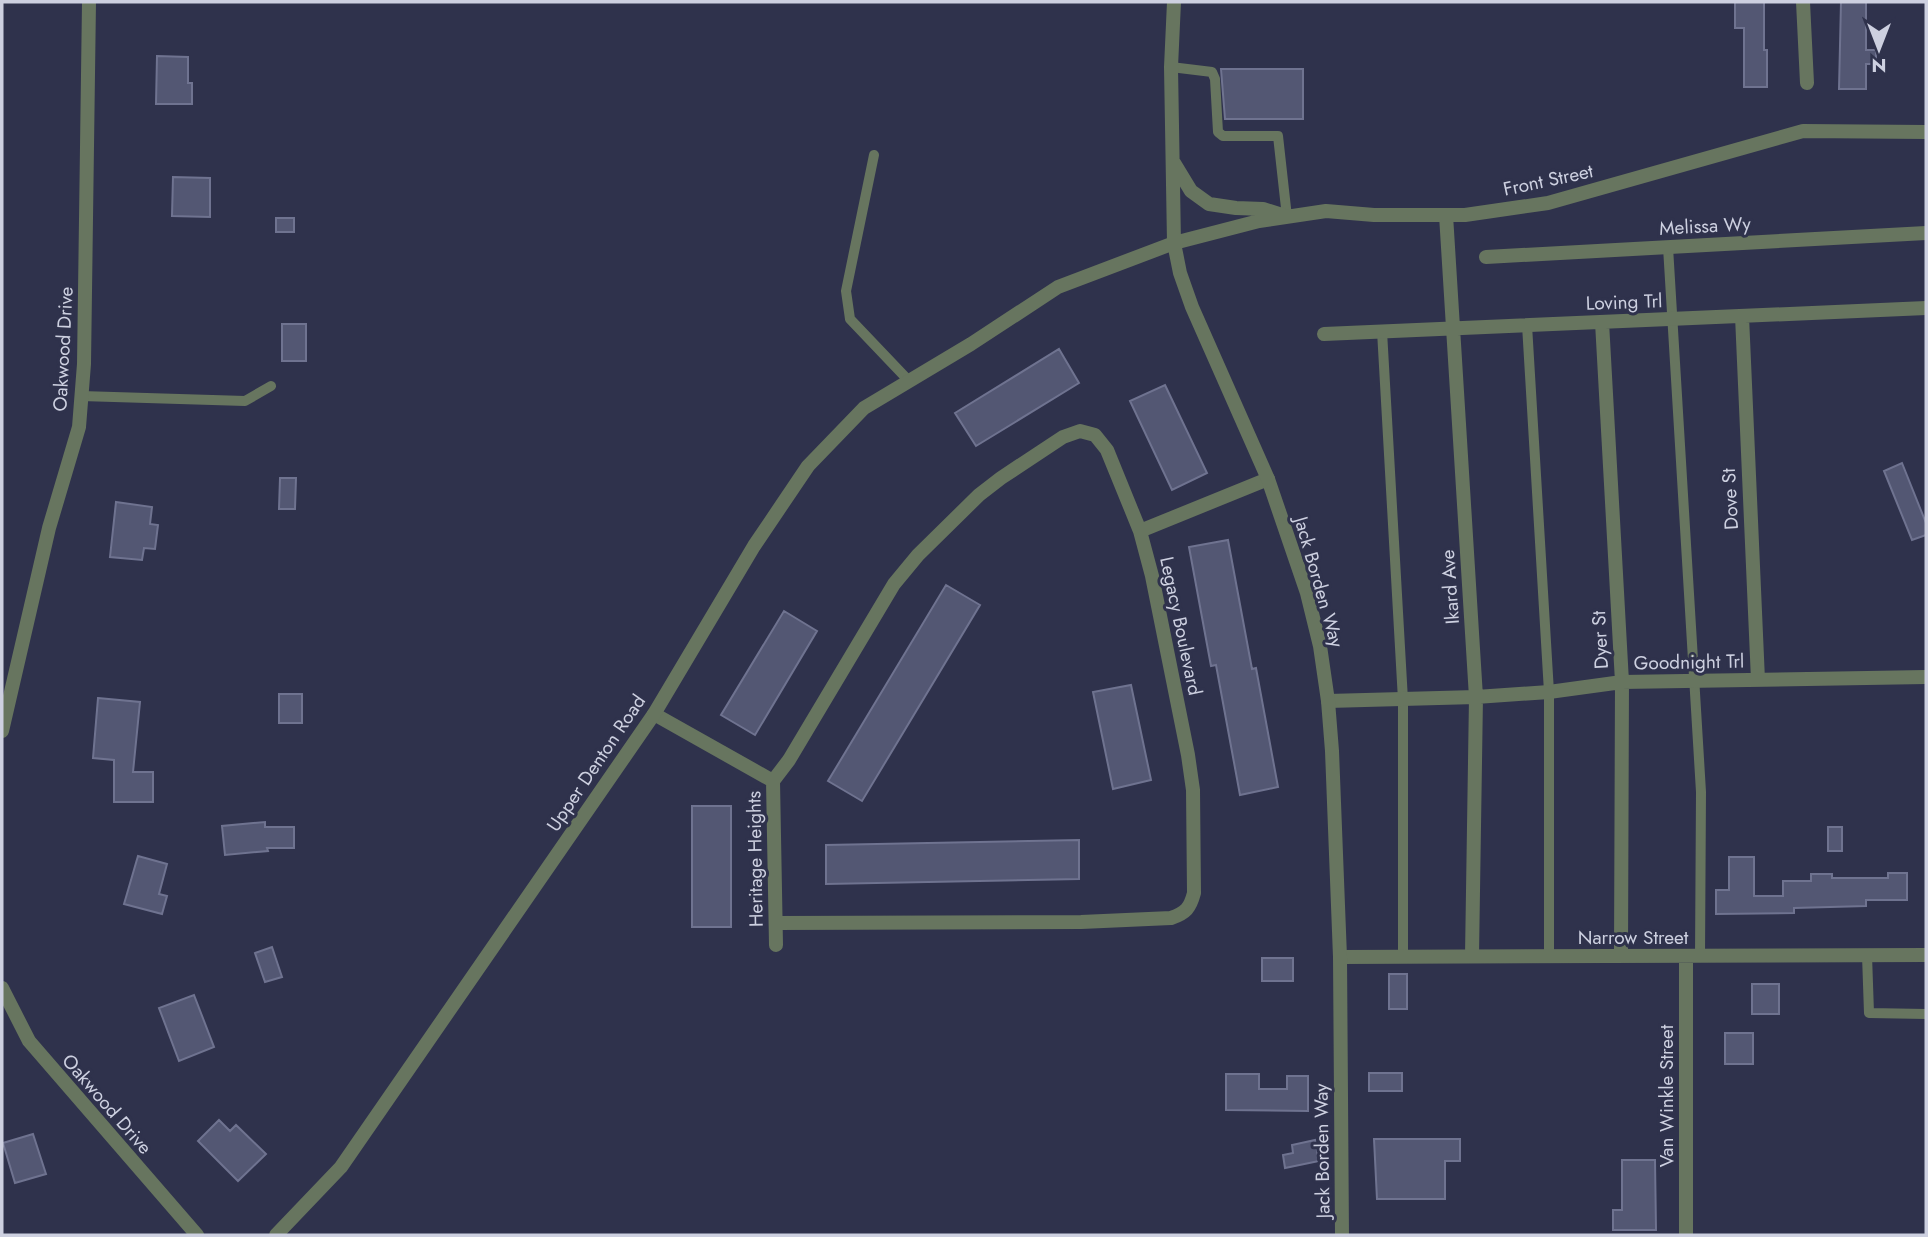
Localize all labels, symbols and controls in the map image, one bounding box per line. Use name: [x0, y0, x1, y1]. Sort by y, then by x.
north arrow: [1844, 14, 1914, 84]
text: N: [1871, 52, 1887, 79]
street label: Front Street: [1501, 157, 1596, 203]
street label: Melissa Wy: [1658, 210, 1752, 242]
street label: Oakwood Drive: [46, 286, 80, 412]
street label: Loving Trl: [1585, 287, 1663, 317]
street label: Dove St: [1715, 467, 1745, 530]
street label: Jack Borden Way: [1287, 511, 1351, 651]
street label: Ikard Ave: [1434, 549, 1466, 625]
street label: Legacy Boulevard: [1153, 554, 1209, 698]
street label: Dyer St: [1585, 610, 1615, 670]
street label: Goodnight Trl: [1634, 648, 1744, 676]
street label: Upper Denton Road: [540, 689, 652, 837]
street label: Heritage Heights: [740, 790, 770, 927]
street label: Narrow Street: [1578, 924, 1689, 951]
street label: Van Winkle Street: [1653, 1024, 1680, 1167]
street label: Oakwood Drive: [56, 1048, 158, 1160]
street label: Jack Borden Way: [1307, 1083, 1337, 1222]

